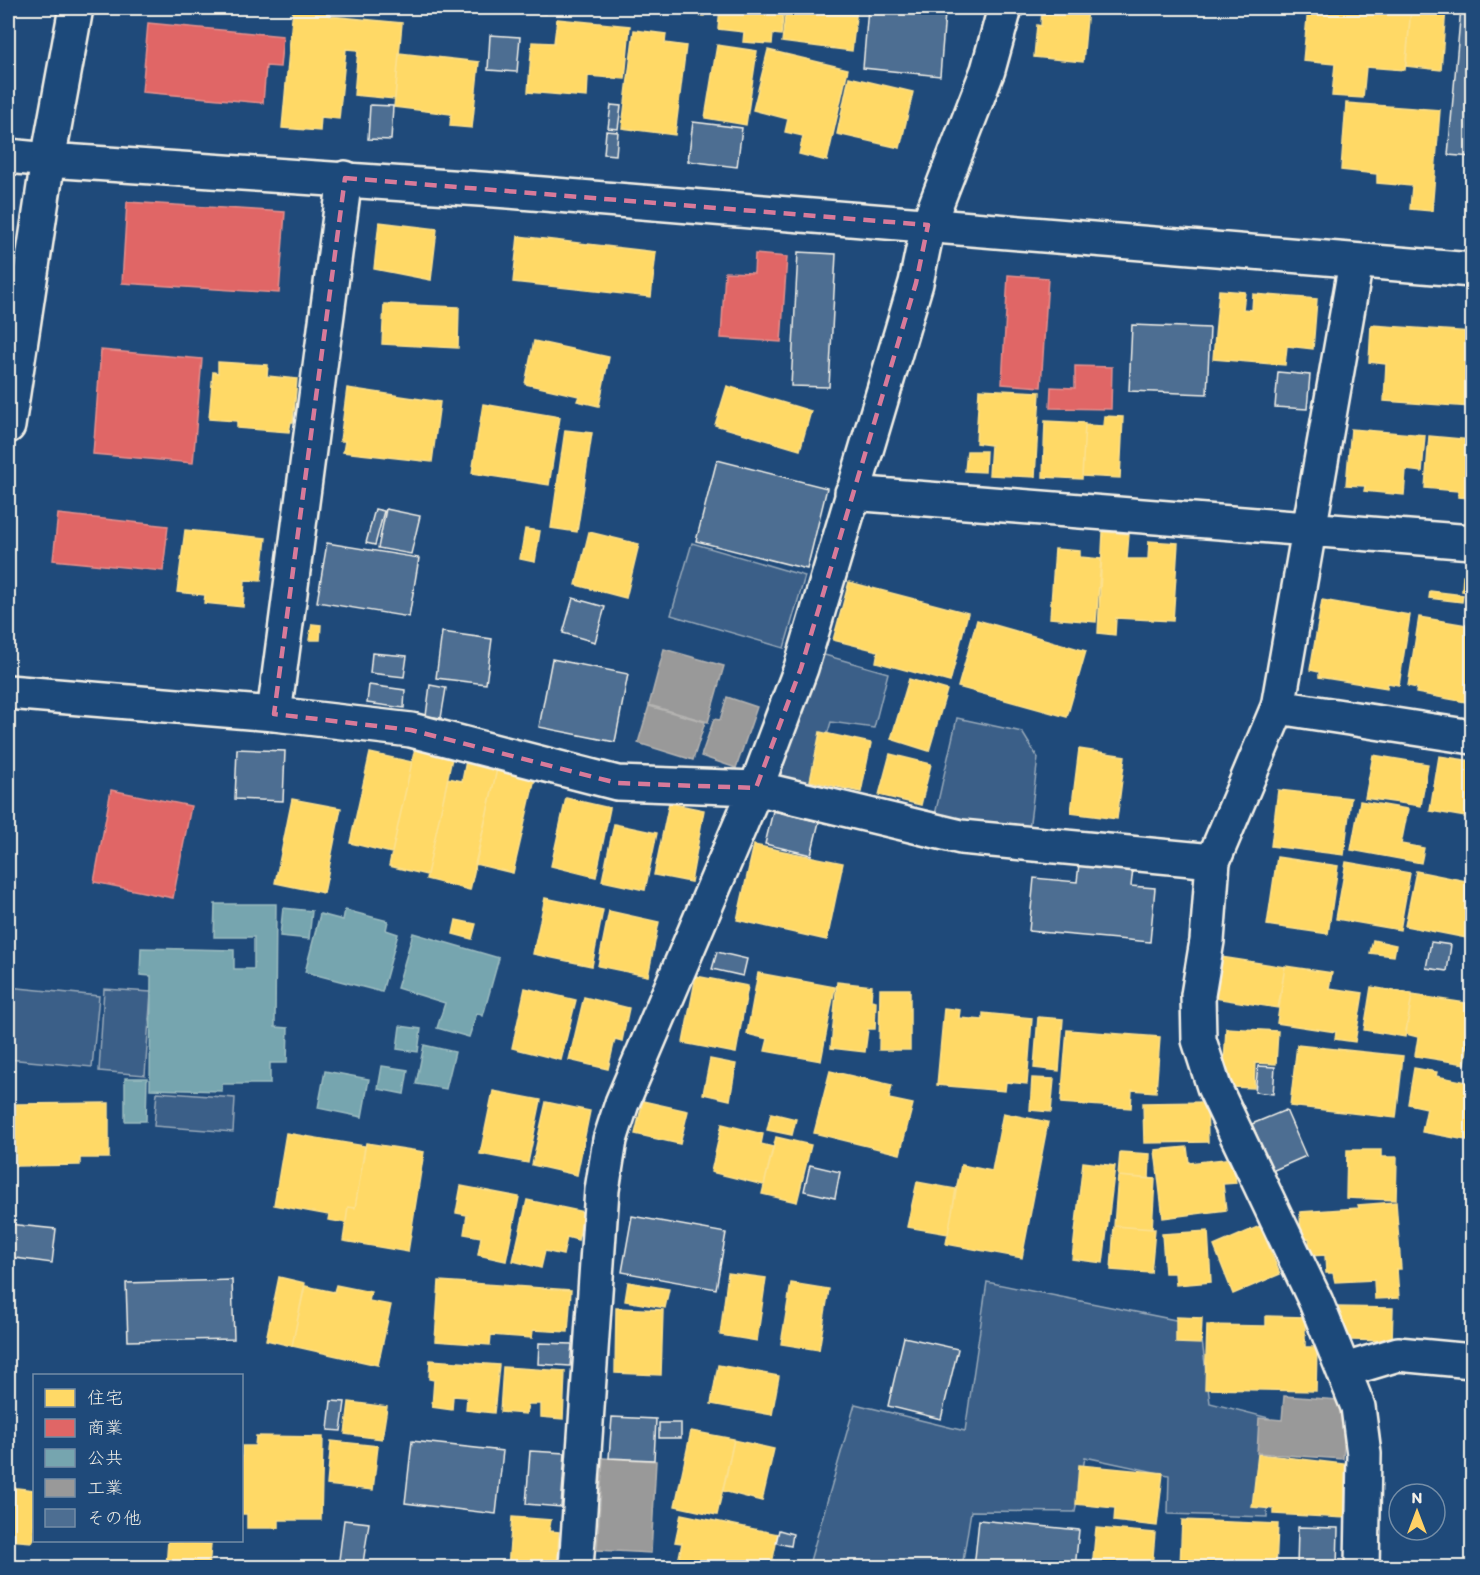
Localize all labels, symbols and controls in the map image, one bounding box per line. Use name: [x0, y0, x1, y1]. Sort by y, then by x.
legend: [33, 1374, 243, 1542]
text: 住宅: [87, 1387, 123, 1409]
text: 商業: [87, 1417, 123, 1439]
text: 公共: [87, 1447, 123, 1469]
text: 工業: [87, 1477, 123, 1499]
north arrow: [1387, 1482, 1447, 1542]
text: N: [1412, 1488, 1422, 1507]
text: その他: [87, 1507, 141, 1529]

